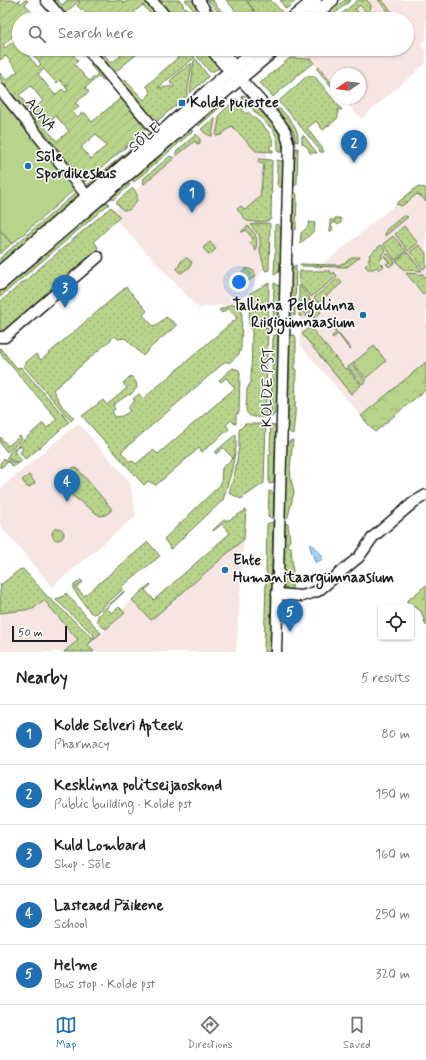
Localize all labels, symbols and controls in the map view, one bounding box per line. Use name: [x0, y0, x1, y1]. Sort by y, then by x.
search box: [12, 12, 414, 56]
icon: search: [26, 23, 48, 45]
text: Search here: [58, 24, 134, 44]
north arrow: [330, 68, 366, 104]
place label: Kolde puiestee: [190, 93, 279, 113]
street label: AUNA: [20, 94, 60, 136]
marker: Kolde puiestee: [177, 98, 187, 108]
street label: SÕLE: [125, 119, 165, 157]
pin: 2: [341, 130, 367, 163]
place label: Sõle Spordikeskus: [36, 147, 117, 184]
marker: Sõle Spordikeskus: [23, 161, 33, 171]
pin: 1: [179, 180, 205, 213]
your location: [229, 272, 249, 292]
pin: 3: [52, 275, 78, 308]
place label: Tallinna Pelgulinna Riigigümnaasium: [233, 296, 355, 335]
marker: Tallinna Pelgulinna Riigigümnaasium: [358, 310, 368, 320]
street label: KOLDE PST: [257, 346, 279, 427]
pin: 4: [54, 469, 80, 502]
place label: Ehte Humanitaargümnaasium: [233, 551, 394, 590]
marker: Ehte Humanitaargümnaasium: [220, 565, 230, 575]
pin: 5: [277, 599, 303, 632]
map controls: [378, 604, 414, 640]
button: locate: [378, 604, 414, 640]
scale bar: [12, 624, 67, 643]
text: 50 m: [18, 626, 43, 640]
text: Nearby: [16, 667, 68, 689]
text: 5 results: [361, 670, 410, 687]
text: Kolde Selveri Apteek: [54, 716, 183, 736]
text: 1: [26, 726, 32, 743]
text: 80 m: [381, 726, 410, 743]
text: Pharmacy: [54, 736, 110, 753]
text: Kesklinna politseijaoskond: [54, 776, 222, 796]
text: 2: [26, 786, 32, 803]
text: 150 m: [376, 786, 410, 803]
text: Public building · Kolde pst: [54, 796, 192, 813]
text: Kuld Lombard: [54, 836, 146, 856]
text: 3: [26, 846, 32, 863]
text: 160 m: [375, 846, 410, 863]
text: Shop · Sõle: [54, 856, 111, 873]
text: Lasteaed Päikene: [54, 896, 164, 916]
text: 4: [25, 906, 33, 923]
text: 250 m: [375, 906, 410, 923]
text: School: [54, 916, 88, 933]
text: Helme: [54, 956, 98, 976]
text: 5: [25, 966, 33, 983]
text: 320 m: [376, 966, 410, 983]
text: Bus stop · Kolde pst: [54, 976, 155, 993]
tab: Map: [55, 1014, 77, 1052]
tab: Directions: [187, 1014, 233, 1052]
tab: Saved: [343, 1014, 371, 1052]

